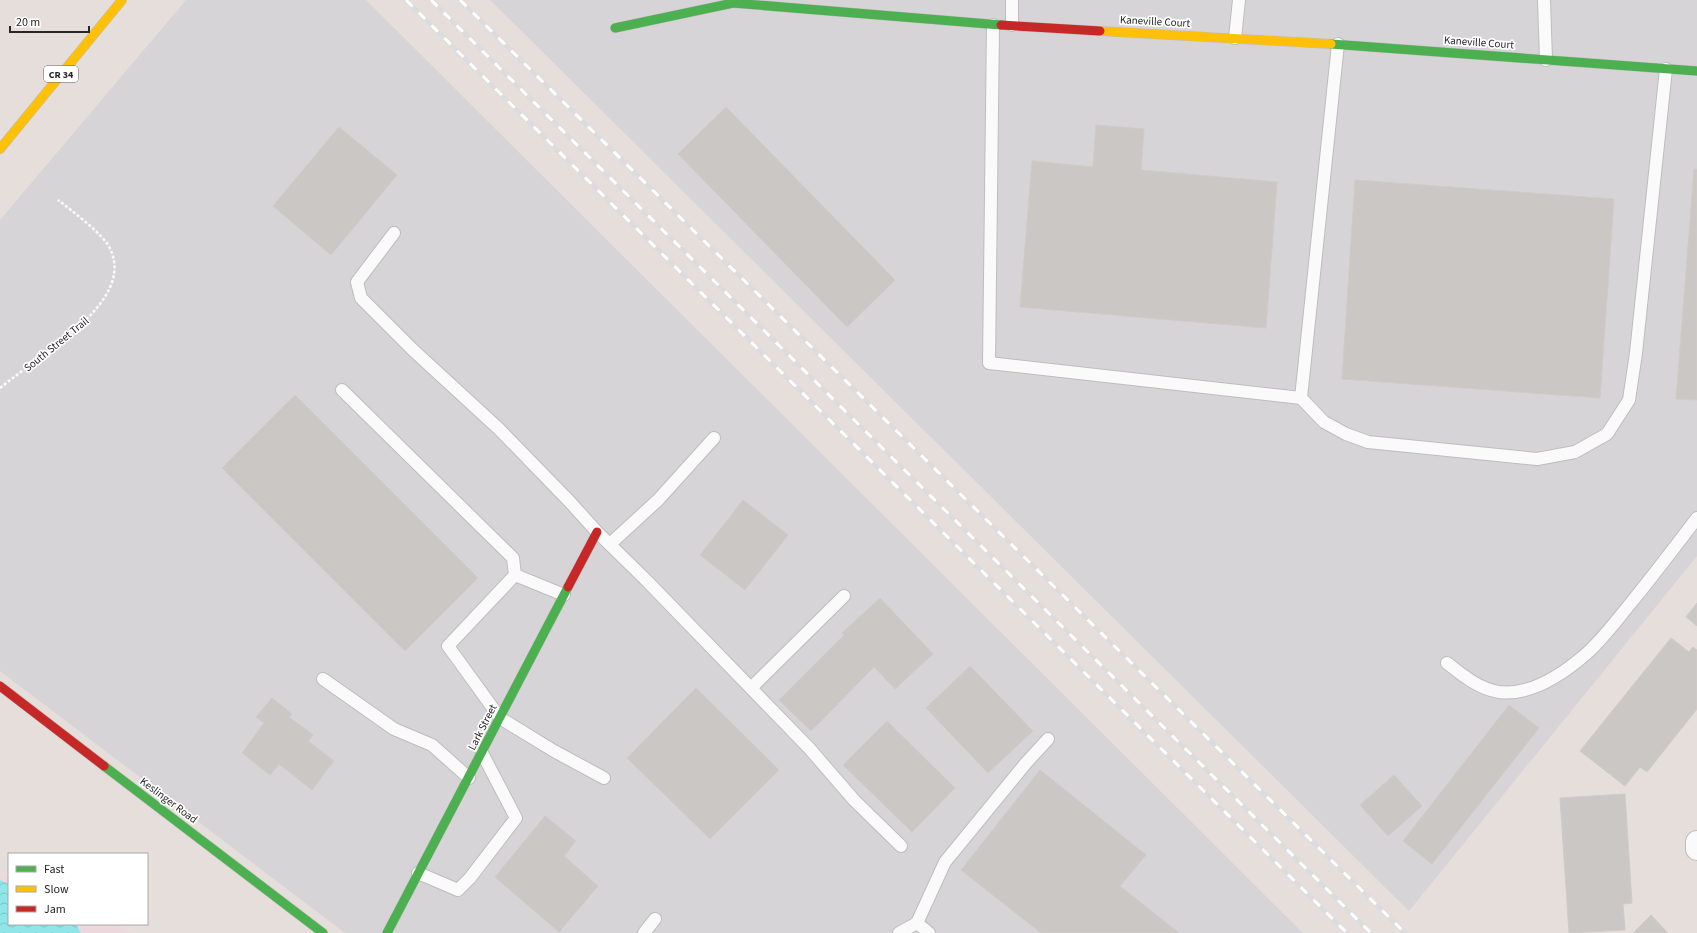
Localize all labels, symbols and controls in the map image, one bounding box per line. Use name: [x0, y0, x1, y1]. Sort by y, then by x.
scale bar: [10, 8, 89, 34]
street label: Kaneville Court: [1119, 12, 1191, 31]
text: 20 m: [16, 14, 40, 31]
street label: Kaneville Court: [1443, 33, 1515, 52]
road number: CR 34: [44, 66, 78, 82]
street label: South Street Trail: [21, 313, 92, 375]
street label: Lark Street: [464, 701, 501, 753]
street label: Keslinger Road: [137, 774, 201, 827]
legend: [8, 853, 148, 925]
text: Fast: [44, 861, 64, 878]
text: Slow: [44, 881, 69, 898]
text: Jam: [44, 901, 66, 918]

